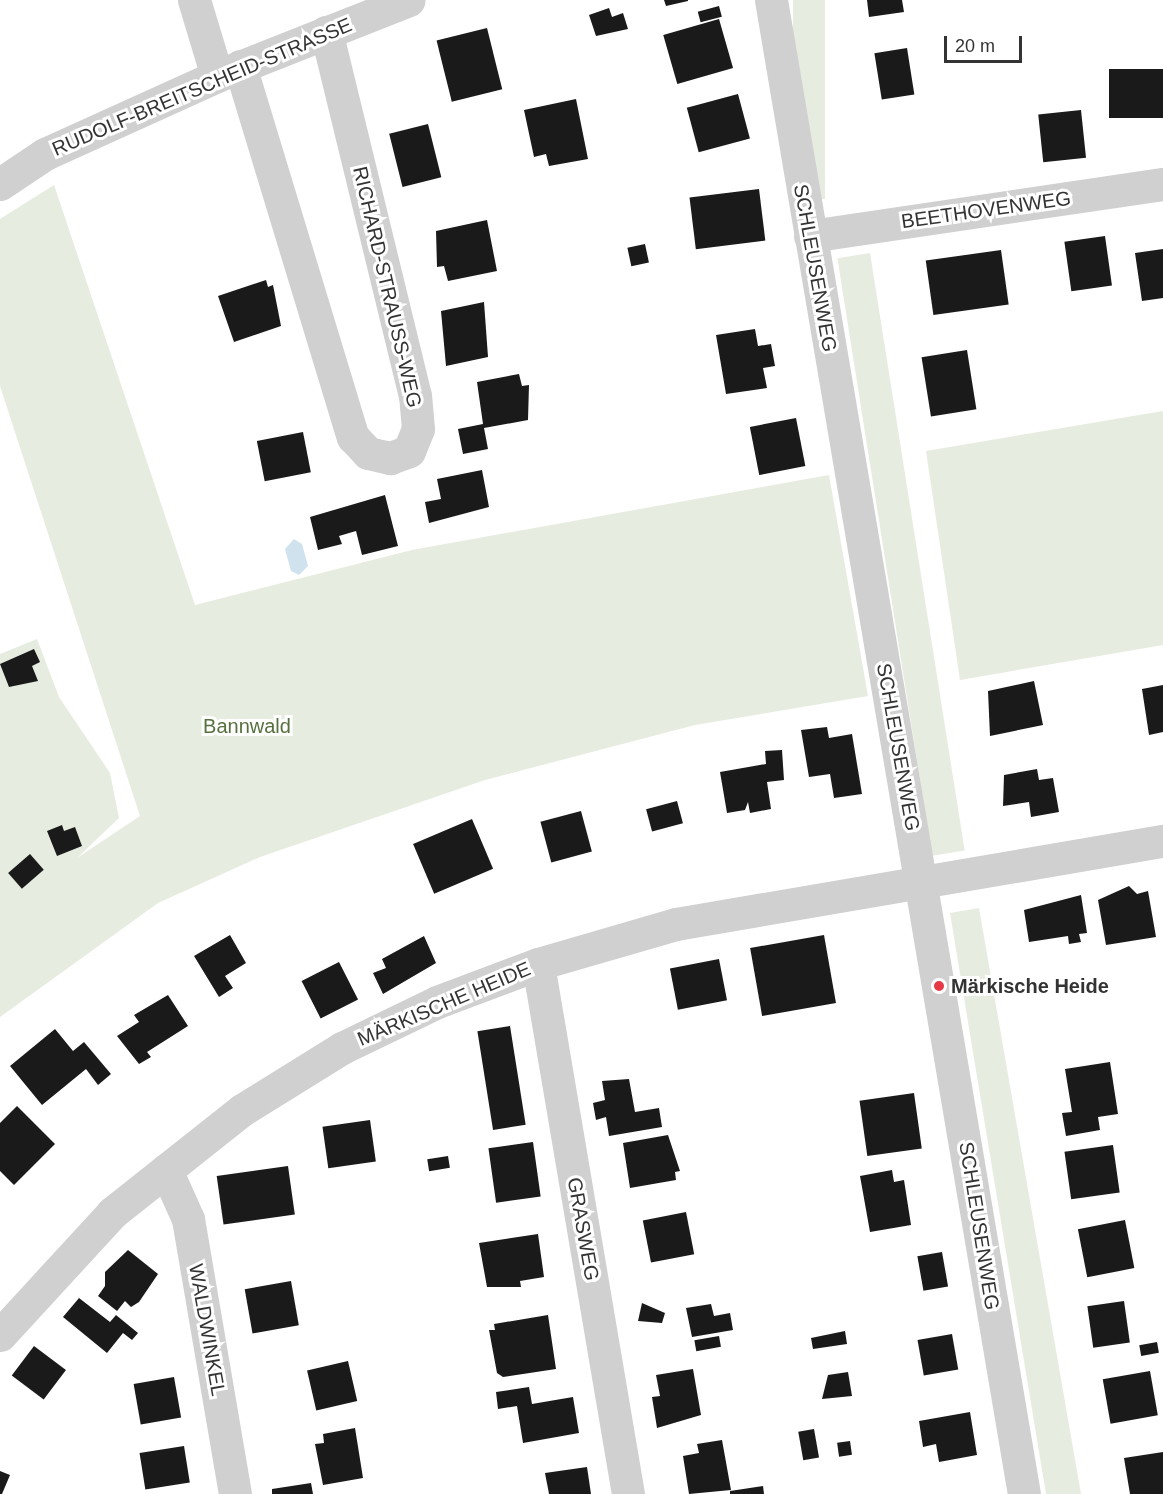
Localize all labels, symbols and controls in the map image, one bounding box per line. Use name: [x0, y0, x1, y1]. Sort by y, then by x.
street label: RUDOLF-BREITSCHEID-STRASSE: [48, 13, 356, 161]
scale bar: [947, 24, 1025, 62]
text: 20 m: [955, 36, 995, 56]
street label: RICHARD-STRAUSS-WEG: [348, 164, 426, 410]
street label: SCHLEUSENWEG: [788, 182, 842, 354]
street label: BEETHOVENWEG: [900, 186, 1072, 234]
street label: SCHLEUSENWEG: [871, 661, 925, 833]
park label: Bannwald: [203, 714, 291, 738]
street label: MÄRKISCHE HEIDE: [354, 957, 534, 1051]
place label: Märkische Heide: [951, 974, 1109, 998]
marker: Märkische Heide: [932, 979, 946, 993]
street label: SCHLEUSENWEG: [954, 1140, 1004, 1312]
street label: GRASWEG: [562, 1175, 604, 1283]
street label: WALDWINKEL: [184, 1262, 230, 1398]

